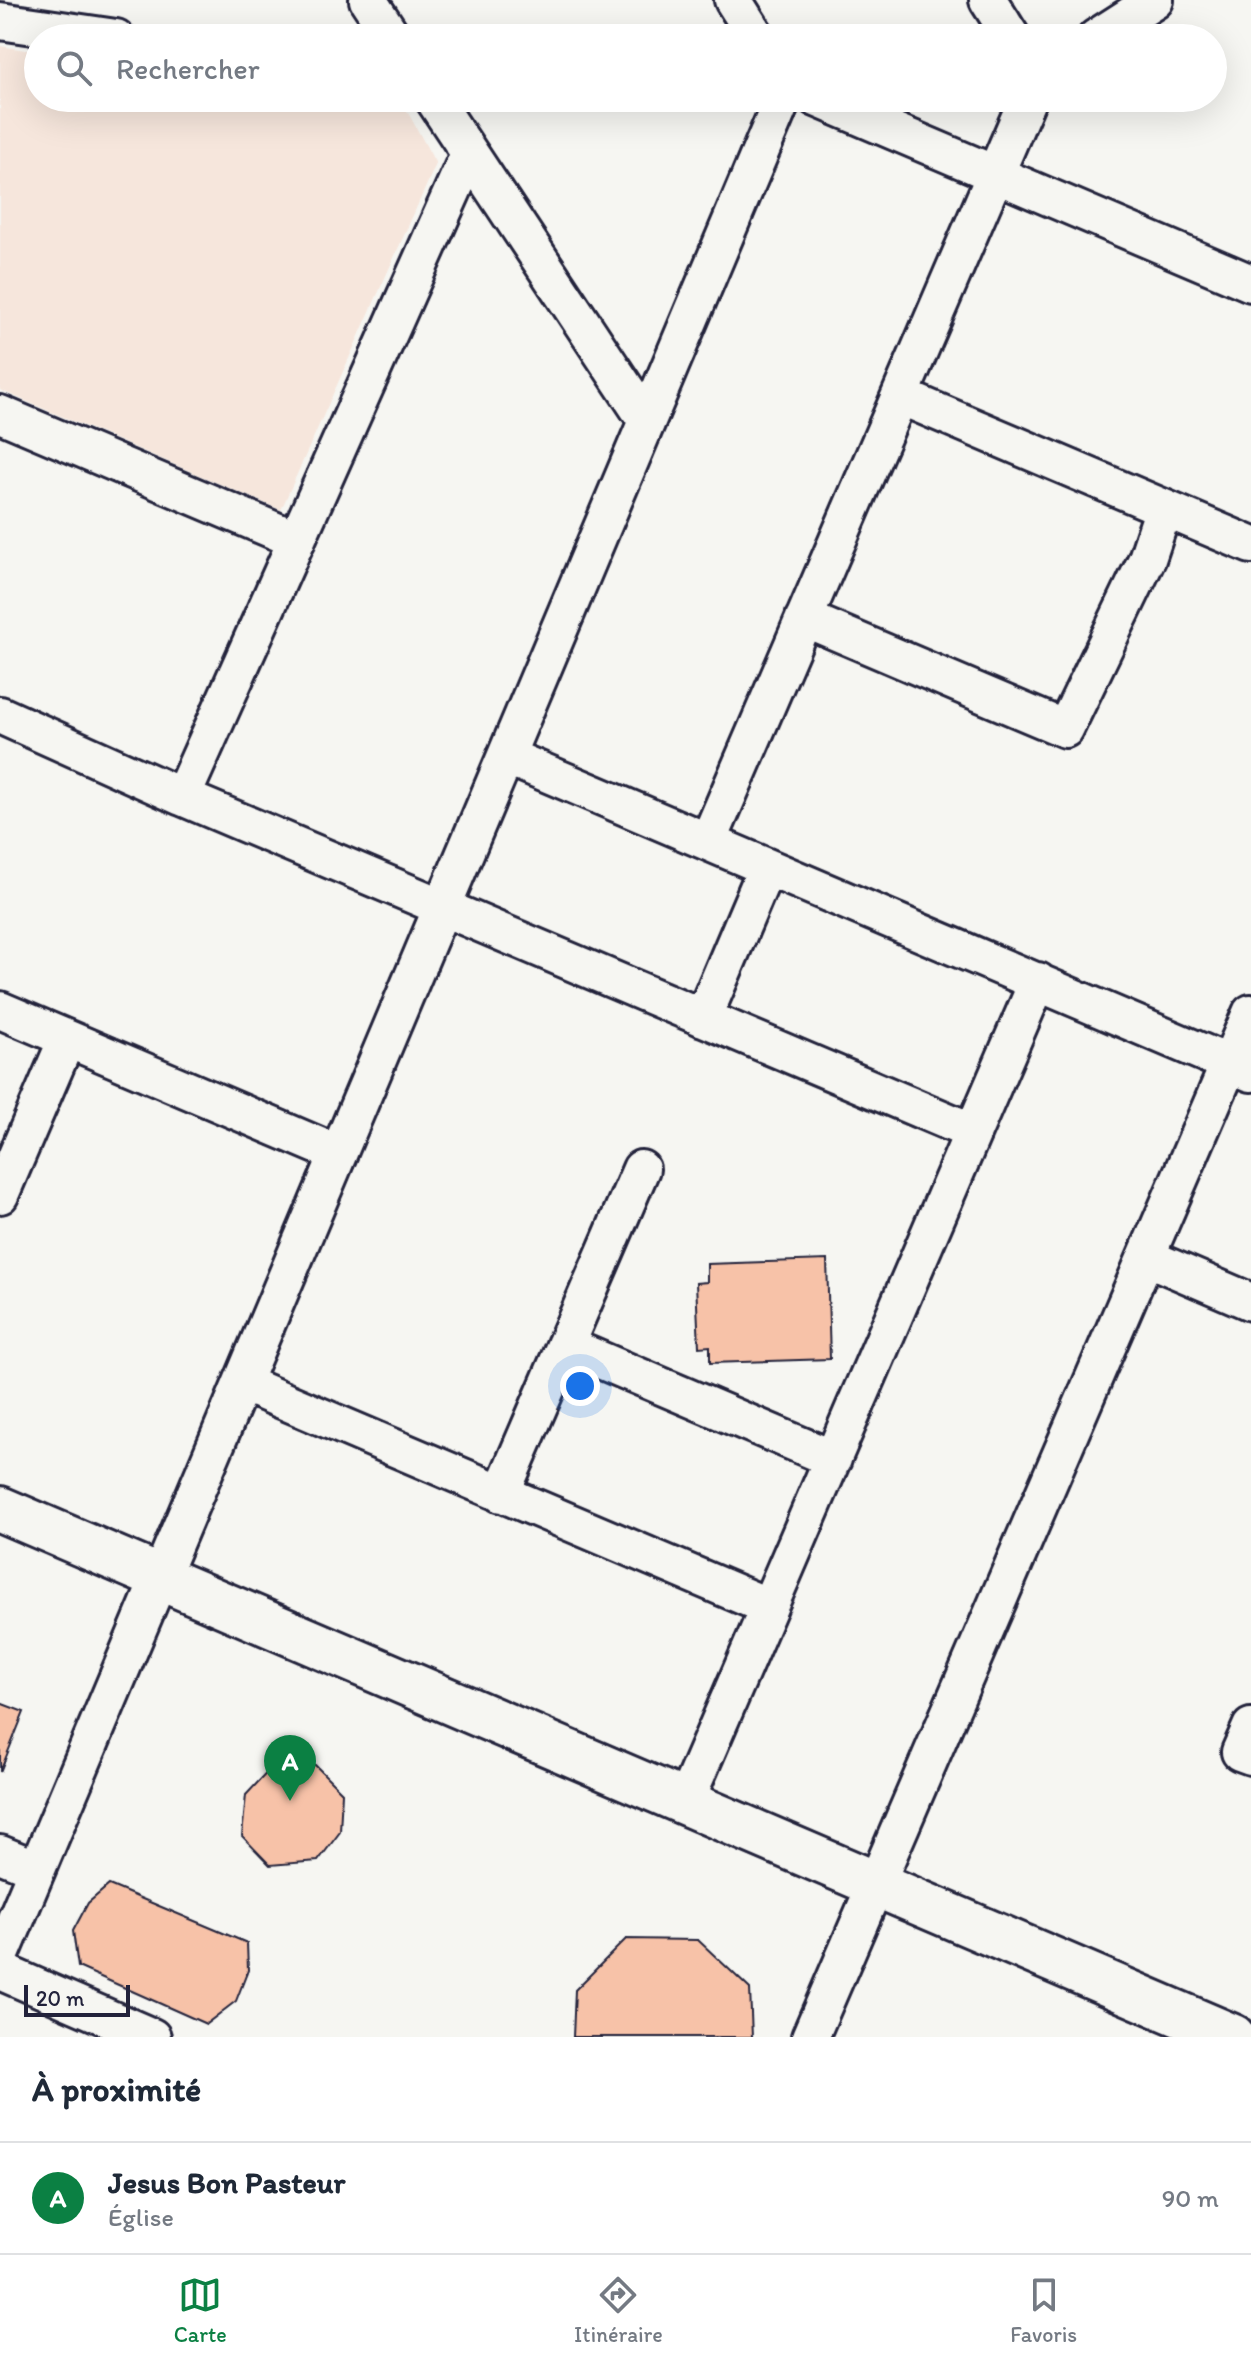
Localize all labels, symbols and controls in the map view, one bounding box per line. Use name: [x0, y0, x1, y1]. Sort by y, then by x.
search box: [24, 24, 1227, 112]
icon: search: [52, 46, 96, 90]
text: Rechercher: [116, 50, 260, 87]
your location: [560, 1366, 600, 1406]
pin: A: [264, 1735, 316, 1801]
scale bar: [24, 1981, 130, 2017]
text: 20 m: [36, 1985, 85, 2012]
text: À proximité: [32, 2069, 201, 2110]
text: Jesus Bon Pasteur: [108, 2164, 345, 2201]
text: A: [50, 2182, 66, 2214]
text: 90 m: [1162, 2182, 1219, 2214]
text: Église: [108, 2201, 174, 2233]
tab: Carte: [174, 2273, 227, 2348]
tab: Itinéraire: [574, 2273, 663, 2348]
tab: Favoris: [1010, 2273, 1077, 2348]

